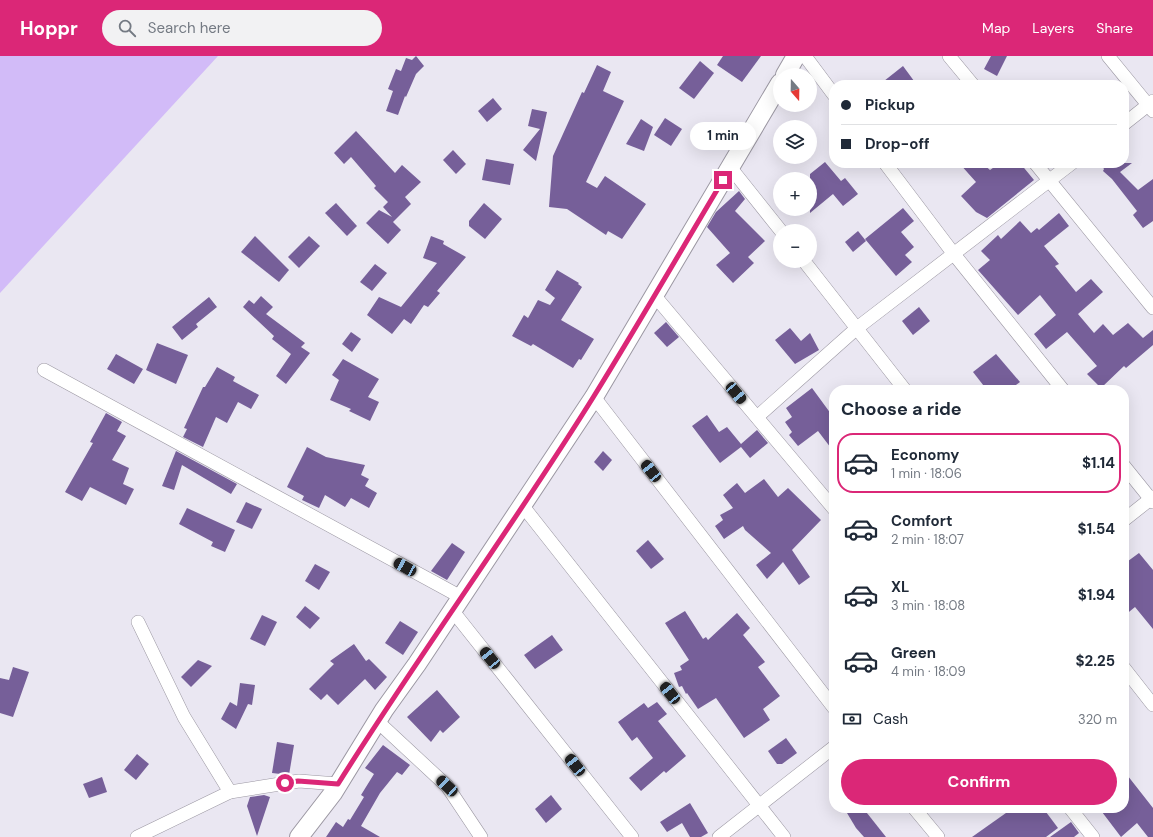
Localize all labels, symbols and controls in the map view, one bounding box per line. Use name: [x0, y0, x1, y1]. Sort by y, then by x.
search box: [102, 10, 382, 46]
text: Hoppr: [20, 16, 78, 41]
icon: search: [116, 17, 138, 39]
text: Search here: [148, 18, 231, 38]
text: Map: [982, 19, 1010, 37]
text: Layers: [1032, 19, 1074, 37]
text: Share: [1096, 19, 1133, 37]
north arrow: [773, 68, 817, 112]
map controls: [773, 68, 817, 268]
text: Pickup: [865, 95, 915, 115]
button: layers: [773, 120, 817, 164]
callout: 1 min: [690, 122, 756, 150]
text: 1 min: [707, 127, 739, 144]
text: Drop-off: [865, 134, 930, 154]
route end: [714, 171, 732, 189]
button: +: [773, 172, 817, 216]
button: −: [773, 224, 817, 268]
car: [724, 380, 748, 406]
text: Choose a ride: [841, 397, 962, 421]
icon: car: [843, 445, 879, 481]
text: Economy: [891, 445, 959, 465]
text: $1.14: [1082, 453, 1115, 473]
car: [639, 458, 663, 484]
text: 1 min · 18:06: [891, 465, 962, 482]
icon: car: [843, 511, 879, 547]
text: Comfort: [891, 511, 952, 531]
text: $1.54: [1078, 519, 1115, 539]
text: 2 min · 18:07: [891, 531, 964, 548]
car: [392, 556, 418, 578]
icon: car: [843, 577, 879, 613]
text: XL: [891, 577, 909, 597]
text: $1.94: [1078, 585, 1115, 605]
text: 3 min · 18:08: [891, 597, 965, 614]
icon: car: [843, 643, 879, 679]
text: Green: [891, 643, 936, 663]
car: [478, 645, 502, 671]
text: $2.25: [1076, 651, 1115, 671]
text: 4 min · 18:09: [891, 663, 966, 680]
car: [658, 680, 682, 706]
icon: cash: [841, 708, 863, 730]
text: Cash: [873, 709, 908, 729]
text: 320 m: [1078, 711, 1117, 728]
car: [563, 752, 587, 778]
button: Confirm: [841, 759, 1117, 805]
car: [434, 773, 460, 799]
route start: [276, 774, 294, 792]

